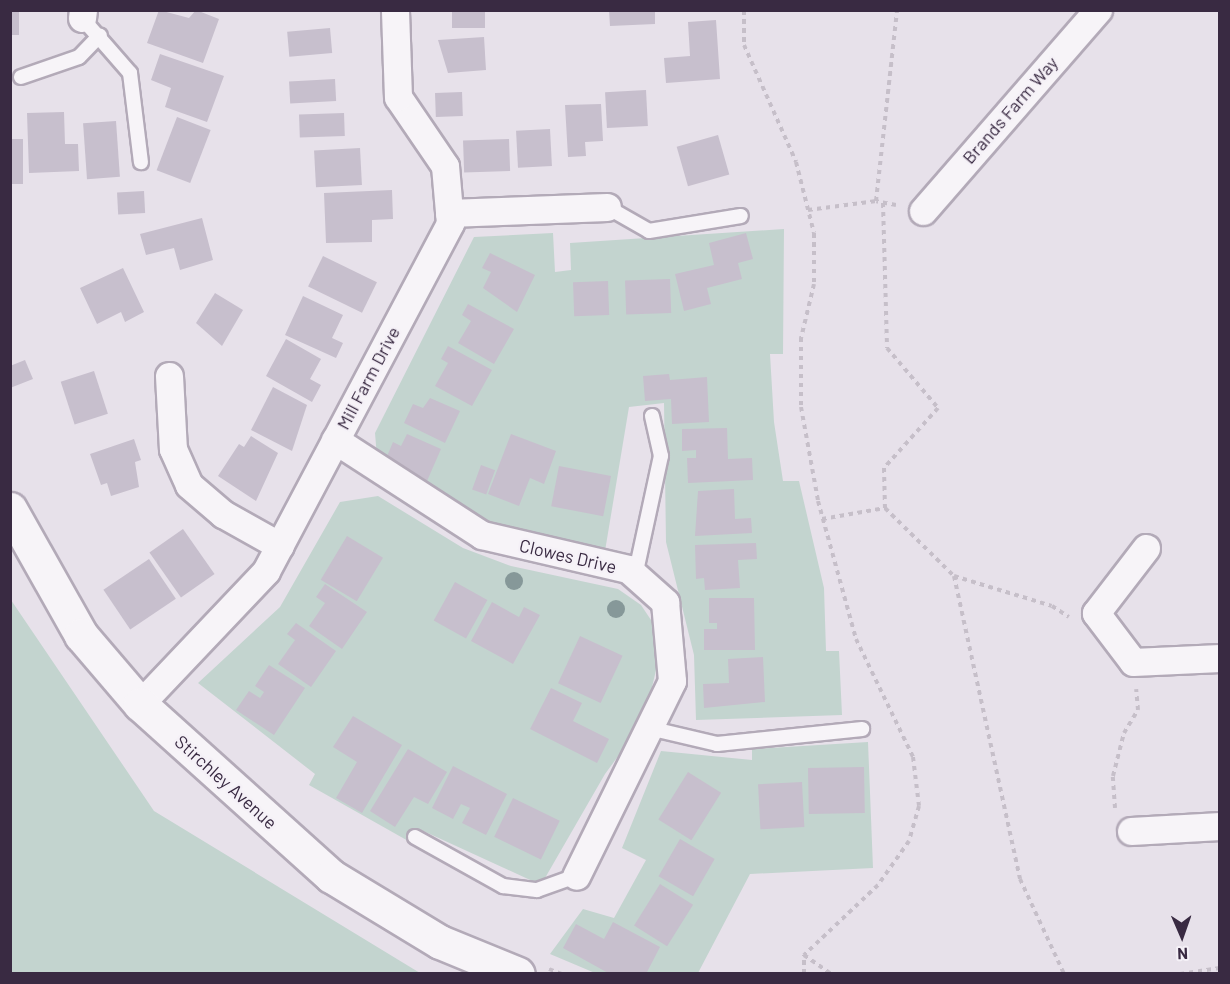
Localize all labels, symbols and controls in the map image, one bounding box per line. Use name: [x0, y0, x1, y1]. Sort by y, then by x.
street label: Brands Farm Way: [958, 52, 1062, 168]
street label: Mill Farm Drive: [332, 323, 404, 433]
street label: Clowes Drive: [517, 534, 619, 578]
street label: Stirchley Avenue: [171, 731, 281, 833]
north arrow: [1152, 906, 1212, 966]
text: N: [1177, 945, 1188, 964]

